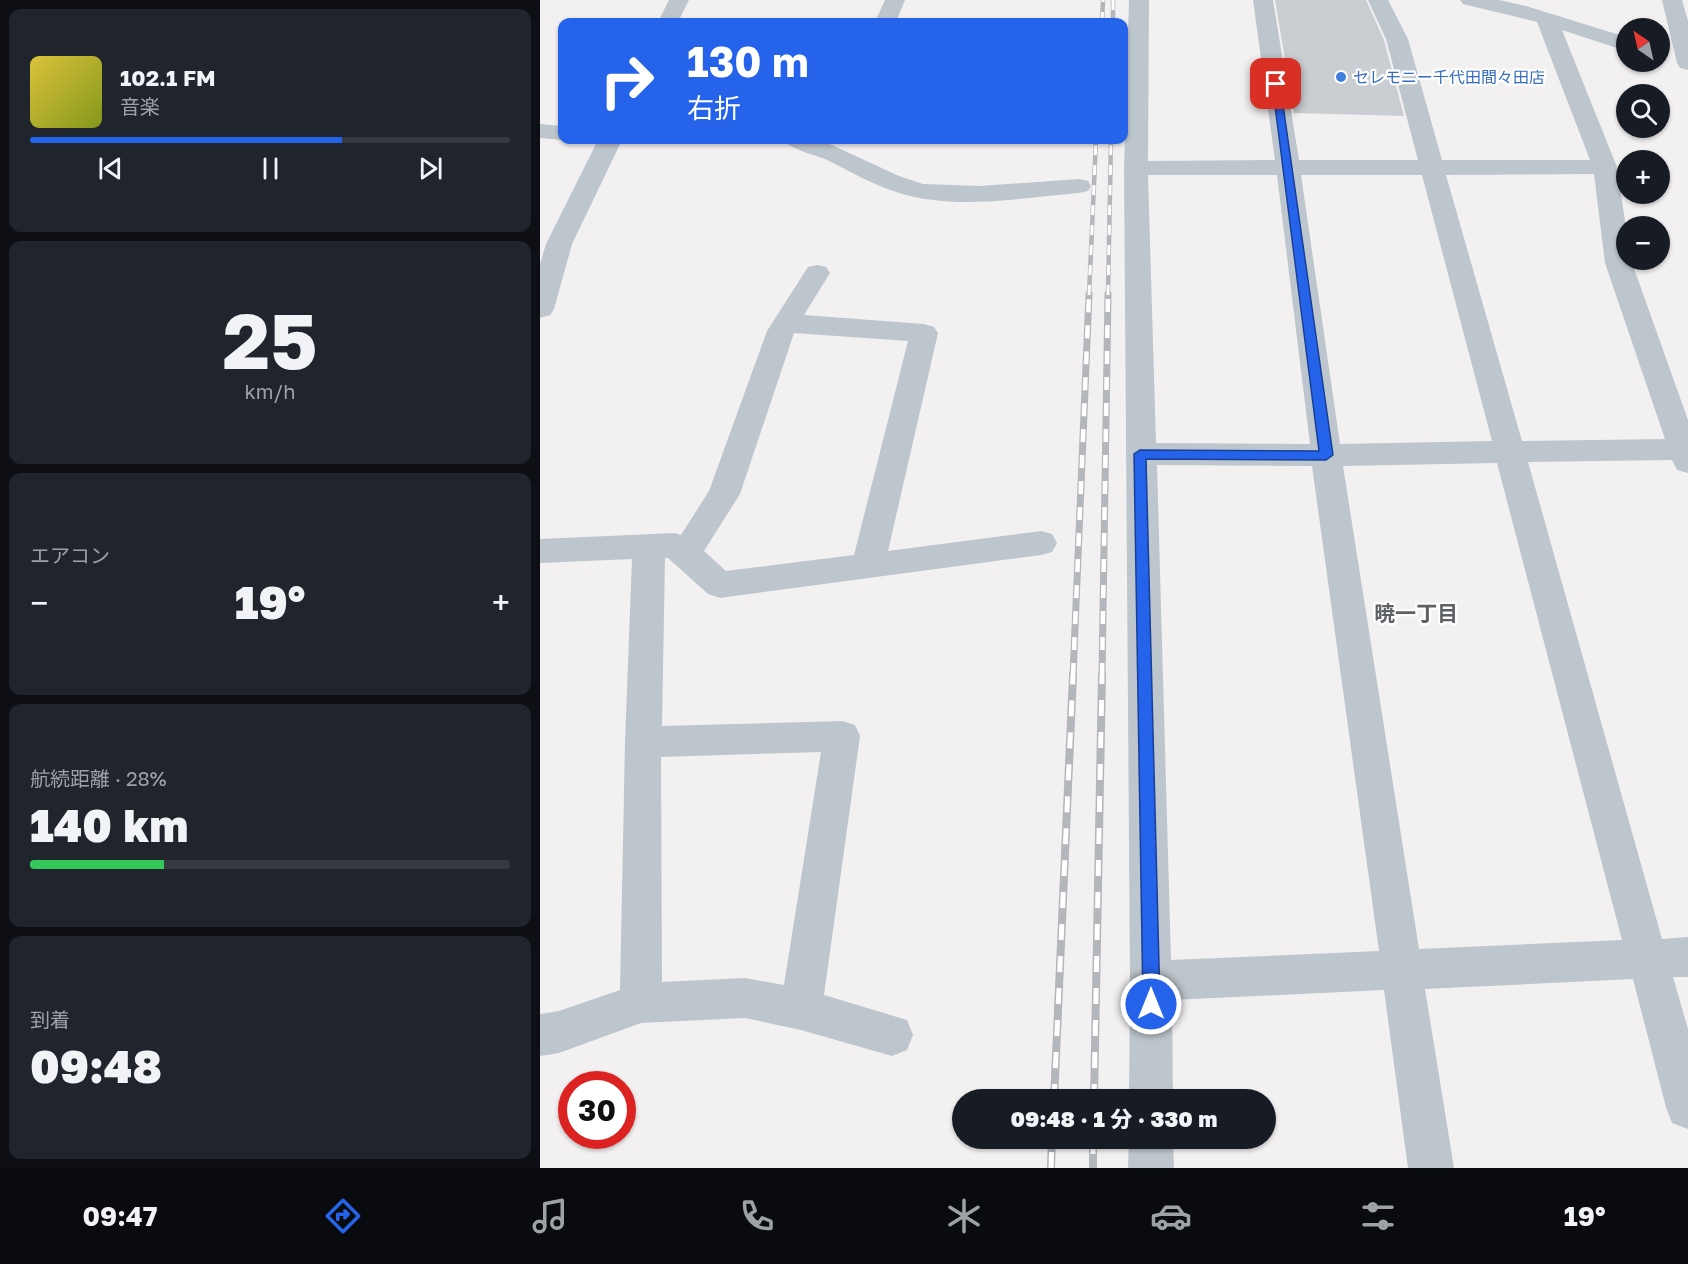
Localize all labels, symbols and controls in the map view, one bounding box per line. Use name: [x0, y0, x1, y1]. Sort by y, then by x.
north arrow: [1616, 18, 1670, 72]
map controls: [1616, 18, 1670, 270]
text: 130 m: [687, 36, 809, 86]
icon: right: [588, 42, 666, 120]
pin: [1250, 58, 1301, 109]
text: 102.1 FM: [120, 64, 216, 91]
icon: arrive: [1259, 67, 1292, 100]
place label: セレモニー千代田間々田店: [1353, 67, 1545, 87]
marker: セレモニー千代田間々田店: [1334, 70, 1348, 84]
button: search: [1616, 84, 1670, 138]
text: 右折: [687, 92, 741, 124]
text: 音楽: [120, 94, 160, 118]
button: +: [1616, 150, 1670, 204]
icon: previous: [94, 152, 127, 185]
icon: pause: [254, 152, 287, 185]
icon: next: [414, 152, 447, 185]
button: −: [1616, 216, 1670, 270]
text: 25: [222, 293, 318, 386]
text: km/h: [245, 379, 295, 403]
text: エアコン: [30, 543, 110, 567]
text: 19°: [235, 575, 305, 629]
text: −: [30, 583, 48, 622]
text: +: [492, 583, 510, 622]
district label: 暁一丁目: [1374, 600, 1458, 626]
text: 航続距離 · 28%: [30, 766, 167, 790]
text: 140 km: [30, 798, 188, 852]
position arrow: [1119, 972, 1183, 1036]
text: 到着: [30, 1007, 70, 1031]
text: 09:48: [30, 1039, 162, 1093]
speed limit sign: 30: [558, 1071, 636, 1149]
text: 09:48 · 1 分 · 330 m: [1011, 1105, 1217, 1132]
icon: directions: [322, 1195, 364, 1237]
icon: music: [529, 1195, 571, 1237]
icon: phone: [736, 1195, 778, 1237]
icon: climate: [943, 1195, 985, 1237]
icon: car: [1150, 1195, 1192, 1237]
icon: filters: [1357, 1195, 1399, 1237]
text: 09:47: [82, 1200, 157, 1232]
text: 19°: [1564, 1200, 1605, 1232]

